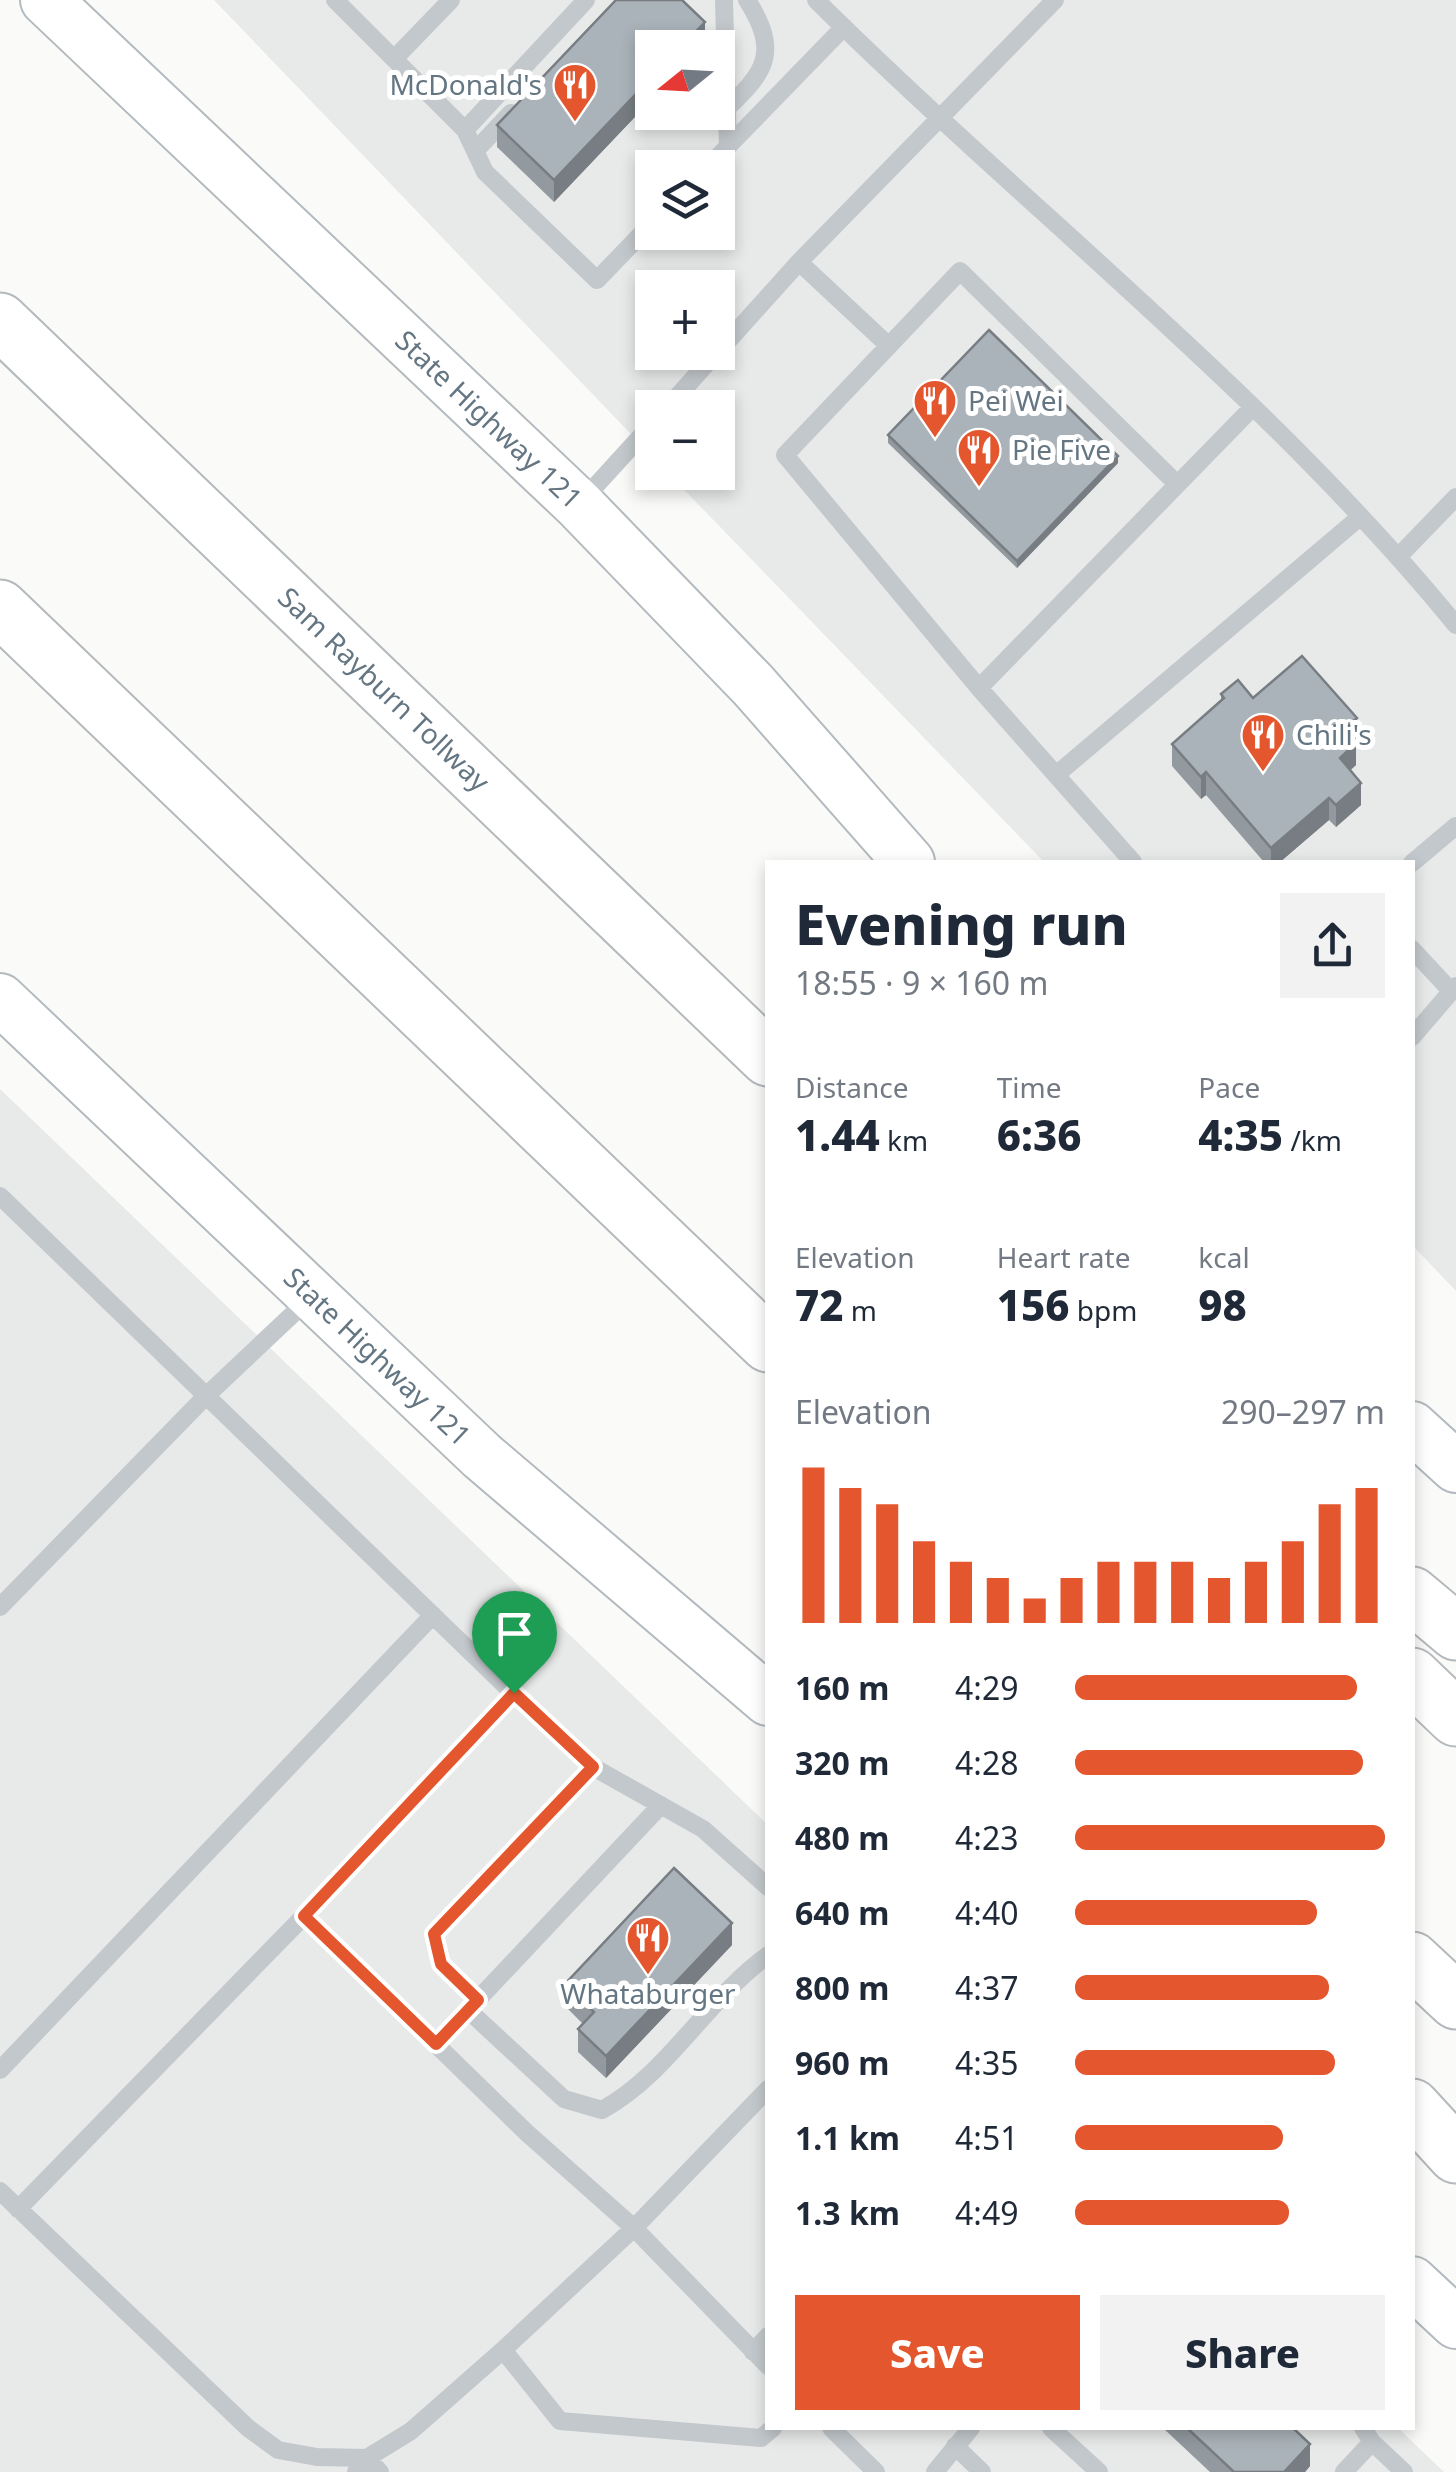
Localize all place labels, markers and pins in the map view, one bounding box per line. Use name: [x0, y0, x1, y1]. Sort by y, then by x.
restaurant icon: McDonald's: [552, 62, 598, 123]
place label: McDonald's: [389, 65, 542, 103]
restaurant icon: Pei Wei: [912, 378, 958, 439]
place label: Pei Wei: [968, 381, 1064, 419]
restaurant icon: Pie Five: [956, 427, 1002, 488]
place label: Pie Five: [1012, 430, 1111, 468]
restaurant icon: Chili's: [1240, 712, 1286, 773]
place label: Chili's: [1296, 715, 1372, 753]
pin: [472, 1591, 557, 1694]
restaurant icon: Whataburger: [625, 1915, 671, 1976]
place label: Whataburger: [560, 1974, 736, 2012]

